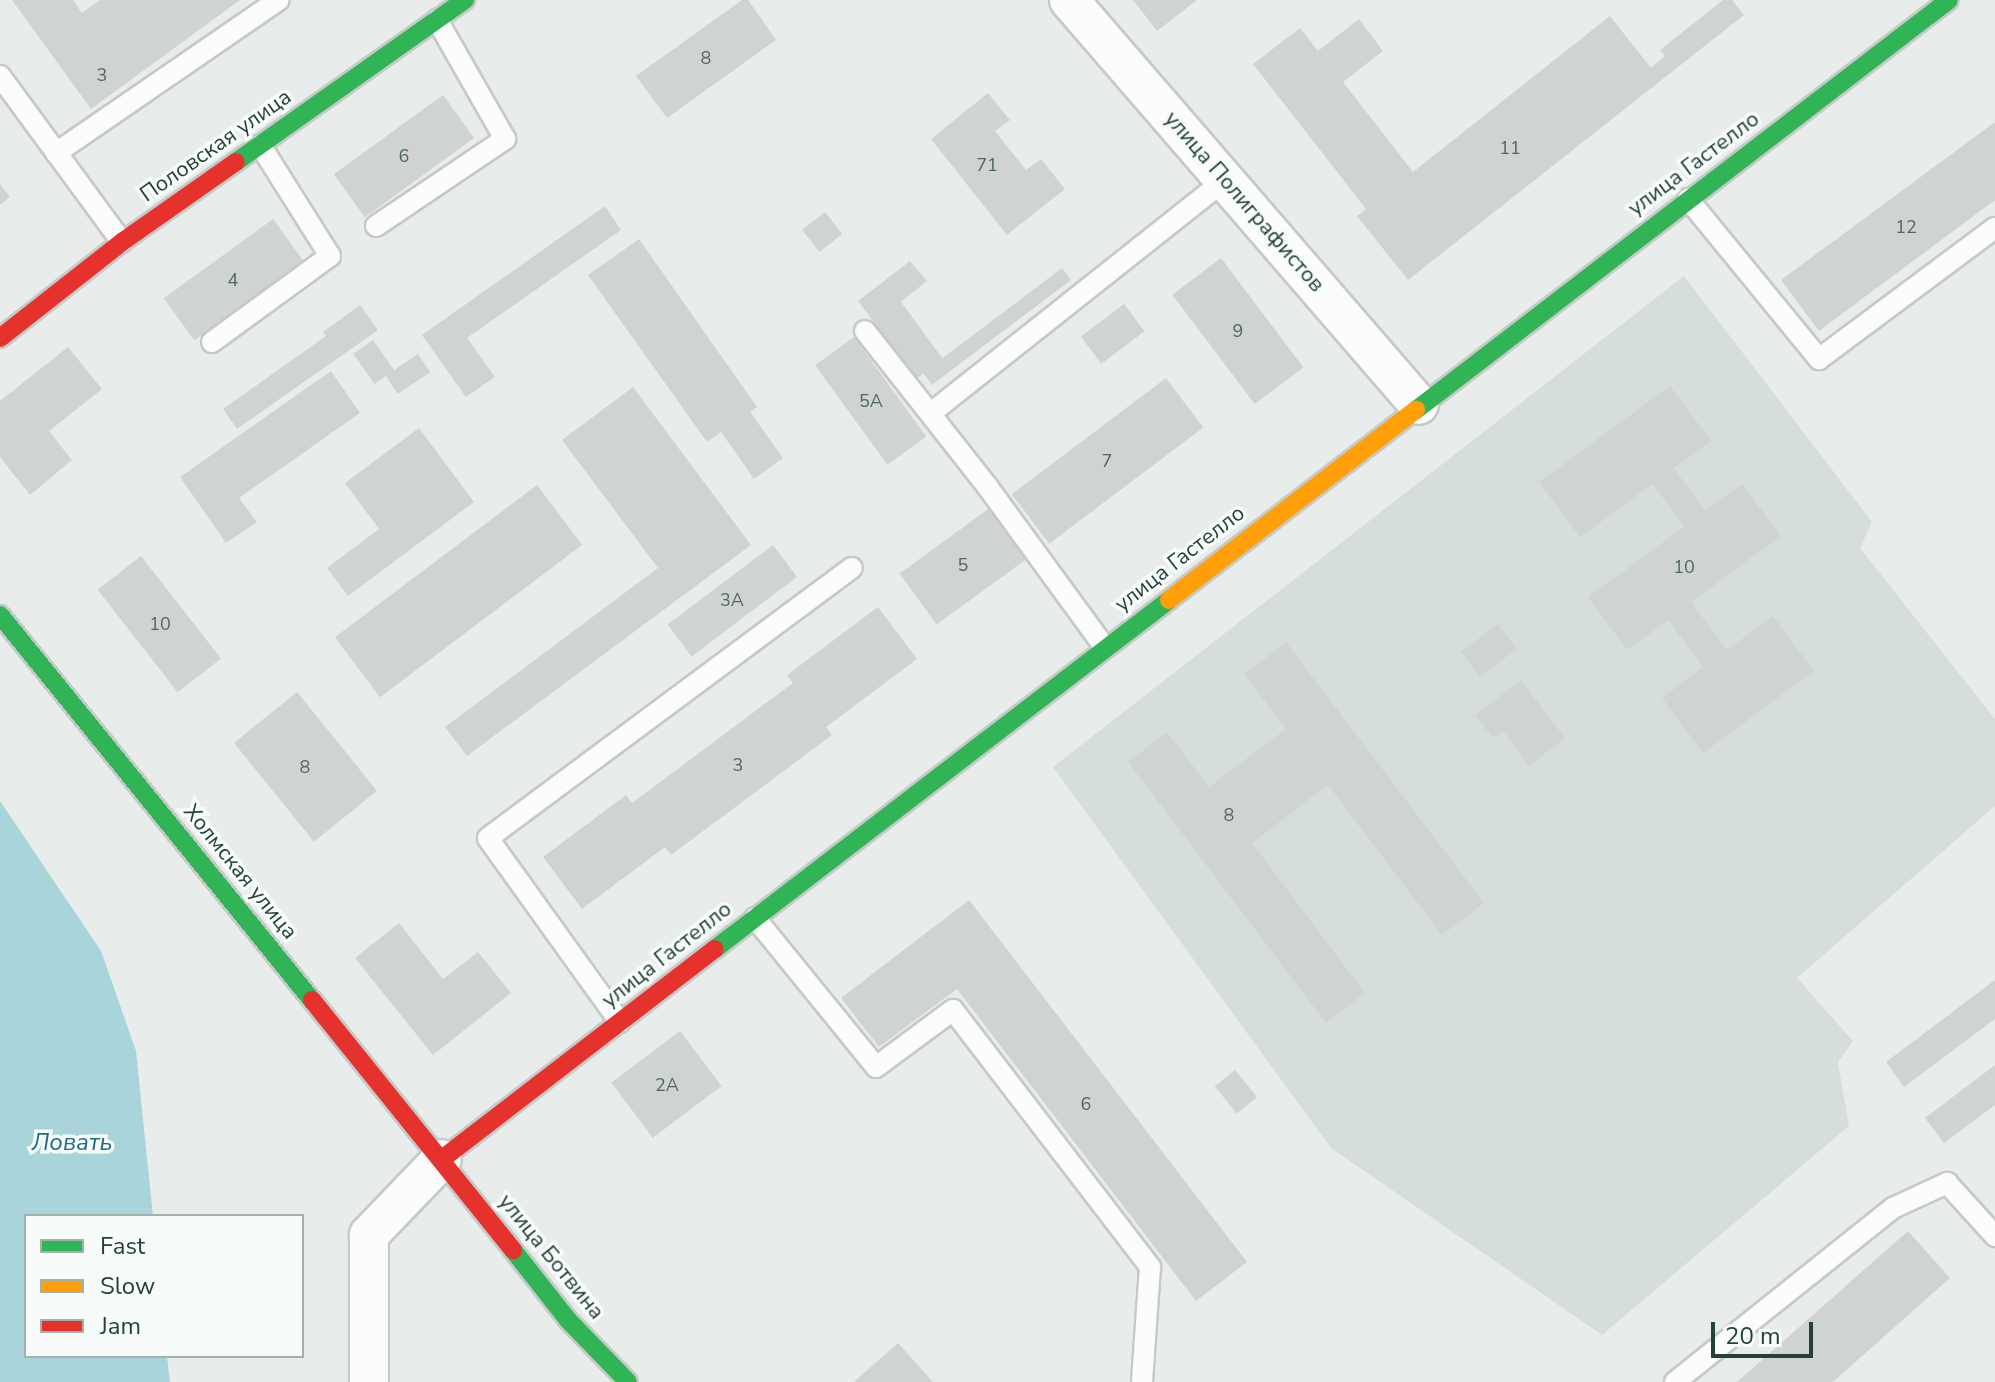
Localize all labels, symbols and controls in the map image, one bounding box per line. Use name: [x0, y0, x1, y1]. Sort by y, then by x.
house number: 8: [701, 47, 711, 69]
house number: 3: [97, 64, 107, 86]
street label: Половская улица: [135, 84, 297, 208]
street label: улица Полиграфистов: [1158, 106, 1330, 298]
street label: улица Гастелло: [1623, 106, 1765, 222]
house number: 11: [1499, 137, 1521, 159]
house number: 6: [399, 145, 409, 167]
house number: 71: [976, 154, 998, 176]
house number: 12: [1895, 216, 1917, 238]
house number: 4: [228, 269, 238, 291]
house number: 9: [1233, 320, 1243, 342]
house number: 5А: [859, 390, 883, 412]
house number: 7: [1102, 450, 1112, 472]
street label: улица Гастелло: [1110, 500, 1250, 618]
house number: 5: [958, 554, 968, 576]
house number: 10: [1673, 556, 1695, 578]
house number: 3А: [720, 589, 744, 611]
house number: 10: [149, 613, 171, 635]
house number: 3: [733, 754, 743, 776]
house number: 8: [300, 756, 310, 778]
street label: Холмская улица: [177, 799, 303, 945]
house number: 8: [1224, 804, 1234, 826]
street label: улица Гастелло: [597, 896, 737, 1014]
house number: 2А: [655, 1074, 679, 1096]
house number: 6: [1081, 1093, 1091, 1115]
water label: Ловать: [32, 1129, 112, 1157]
street label: улица Ботвина: [492, 1189, 610, 1325]
legend: [24, 1214, 304, 1358]
text: Fast: [100, 1230, 145, 1262]
text: Slow: [100, 1270, 155, 1302]
scale bar: [1715, 1306, 1817, 1356]
text: Jam: [100, 1310, 141, 1342]
text: 20 m: [1725, 1320, 1781, 1352]

